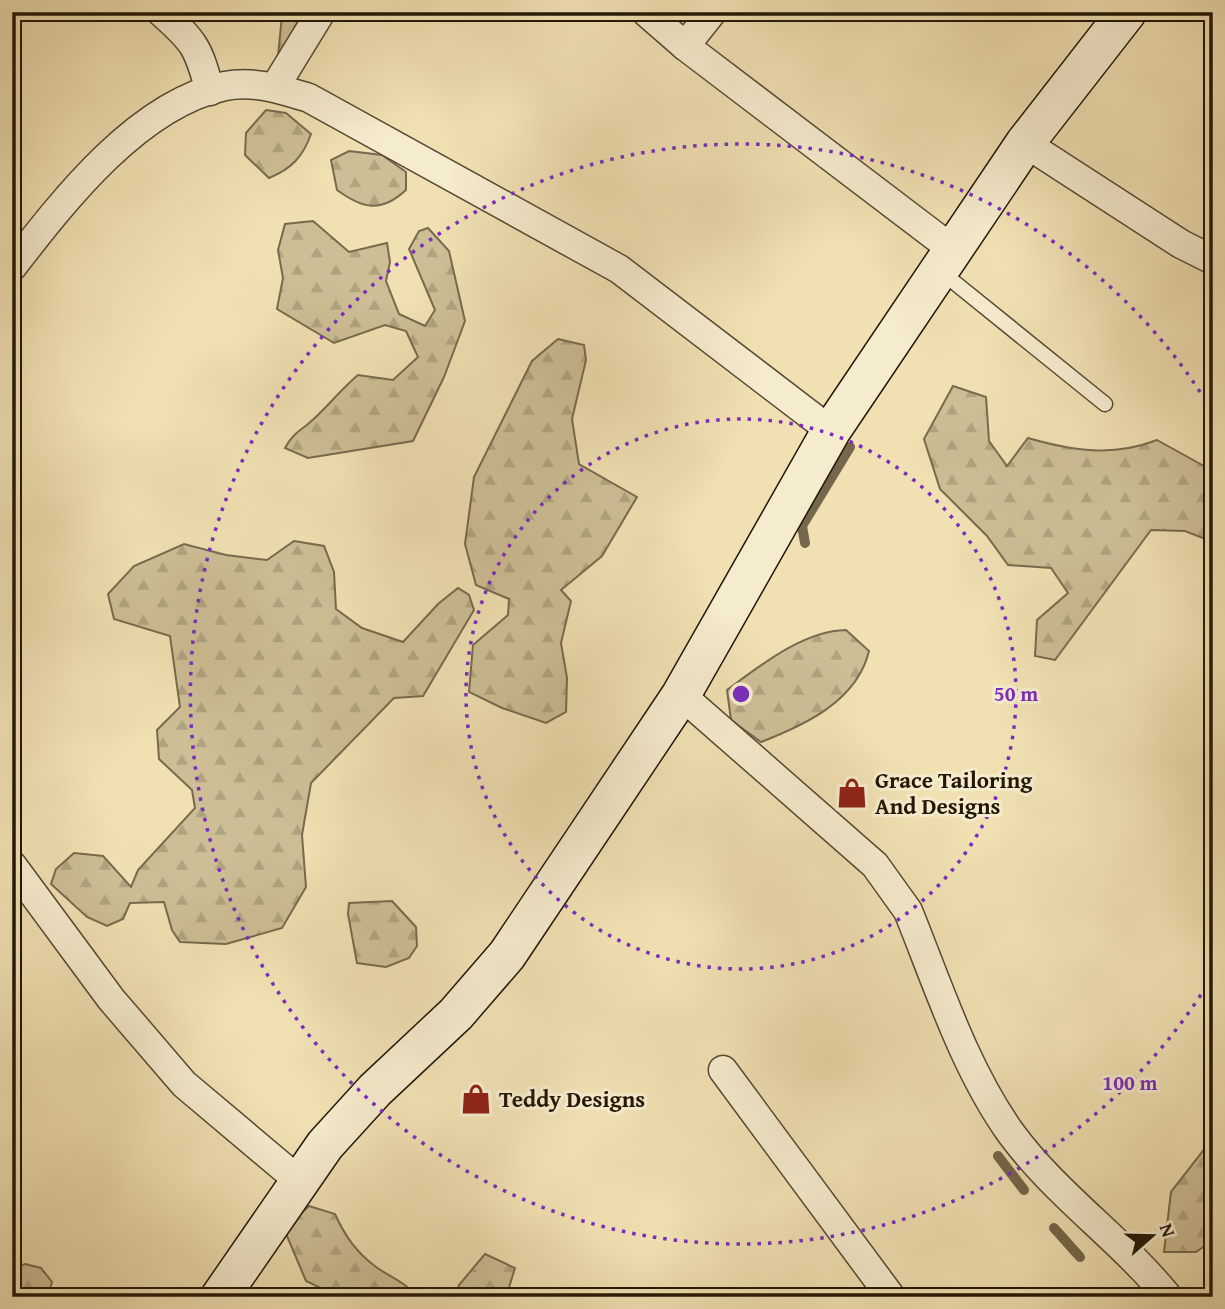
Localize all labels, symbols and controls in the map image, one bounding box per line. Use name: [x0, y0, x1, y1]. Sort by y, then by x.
text: 50 m: [994, 678, 1038, 709]
centre of rings: [729, 682, 753, 706]
place label: Grace Tailoring And Designs: [875, 763, 1033, 822]
shop icon: Grace Tailoring And Designs: [835, 776, 869, 810]
text: 100 m: [1102, 1067, 1158, 1098]
shop icon: Teddy Designs: [459, 1082, 493, 1116]
place label: Teddy Designs: [499, 1082, 645, 1115]
north arrow: [1116, 1200, 1186, 1270]
text: N: [1153, 1219, 1183, 1241]

